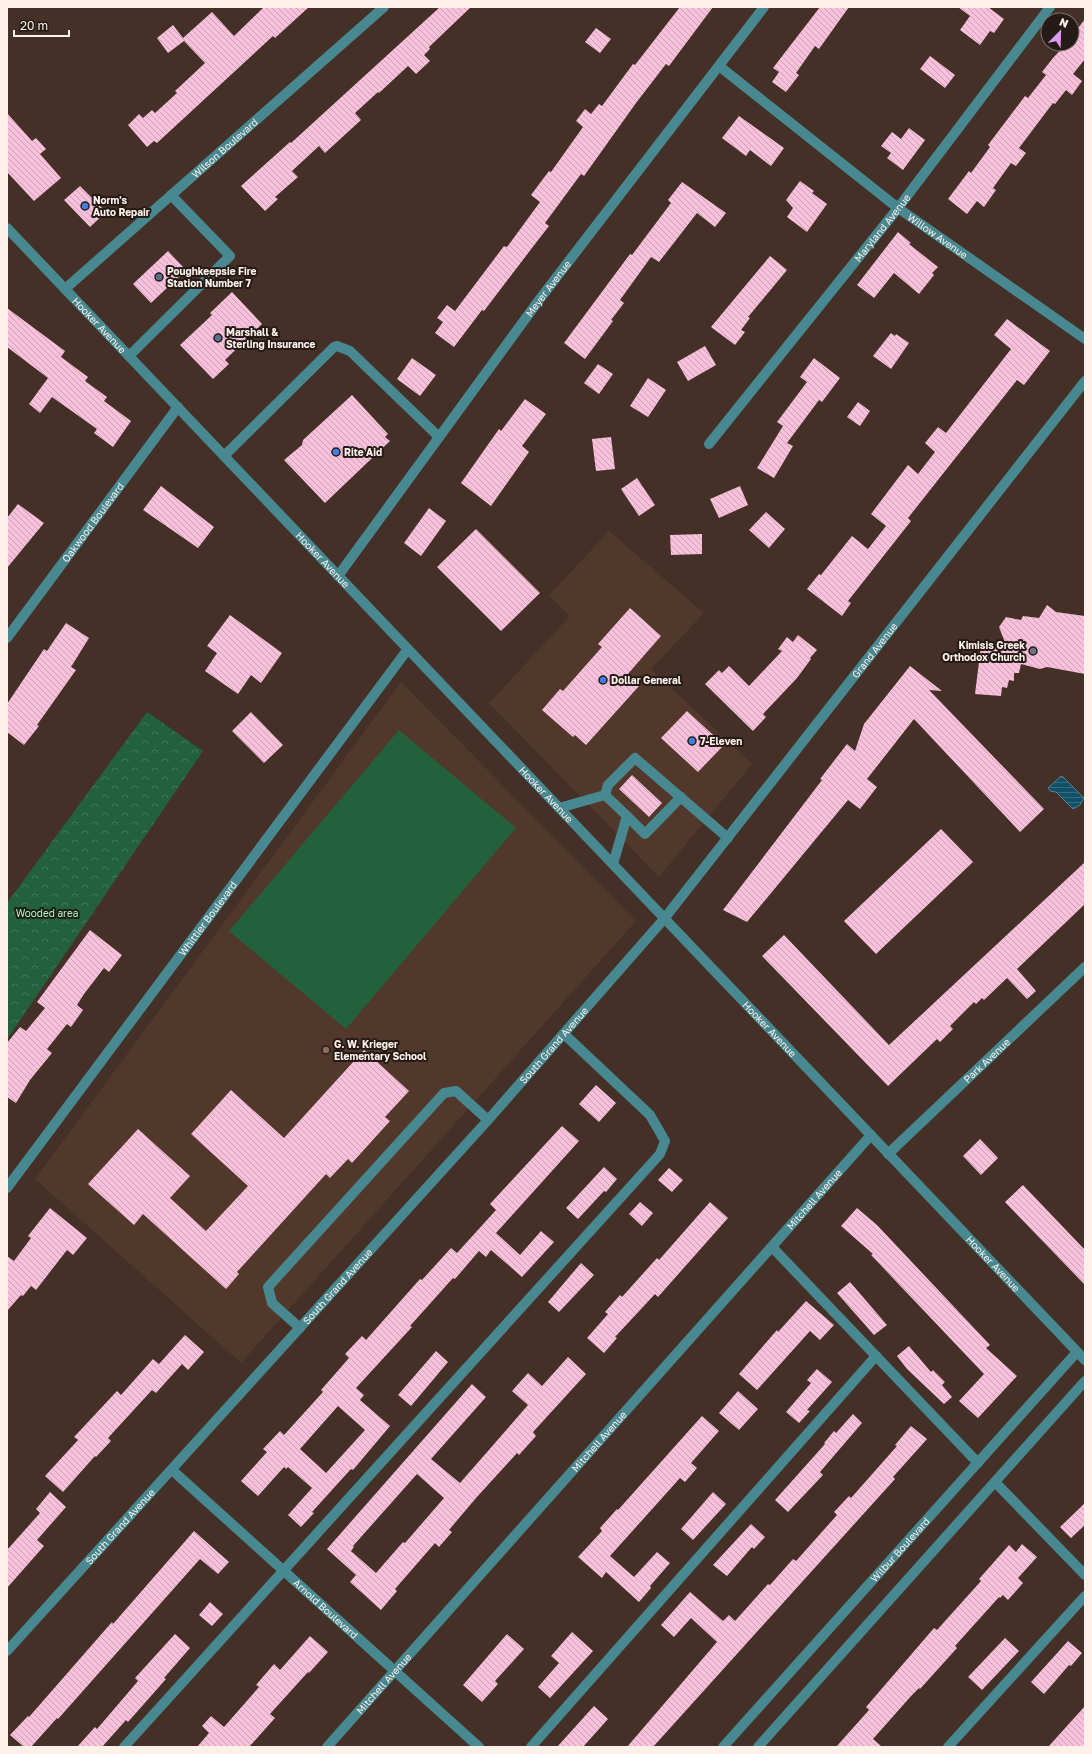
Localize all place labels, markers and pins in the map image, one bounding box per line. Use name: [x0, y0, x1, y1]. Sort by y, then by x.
place label: Norm's Auto Repair: [93, 194, 150, 218]
marker: Norm's Auto Repair: [80, 201, 90, 211]
place label: Poughkeepsie Fire Station Number 7: [167, 265, 256, 289]
marker: Poughkeepsie Fire Station Number 7: [154, 272, 164, 282]
place label: Marshall & Sterling Insurance: [226, 326, 316, 350]
marker: Marshall & Sterling Insurance: [213, 333, 223, 343]
place label: Rite Aid: [344, 446, 382, 458]
marker: Rite Aid: [331, 447, 341, 457]
place label: Kimisis Greek Orthodox Church: [942, 639, 1025, 663]
marker: Kimisis Greek Orthodox Church: [1028, 646, 1038, 656]
place label: Dollar General: [611, 674, 682, 686]
marker: Dollar General: [598, 675, 608, 685]
place label: 7-Eleven: [700, 735, 742, 747]
marker: 7-Eleven: [687, 736, 697, 746]
place label: G. W. Krieger Elementary School: [334, 1038, 427, 1062]
marker: G. W. Krieger Elementary School: [321, 1045, 331, 1055]

